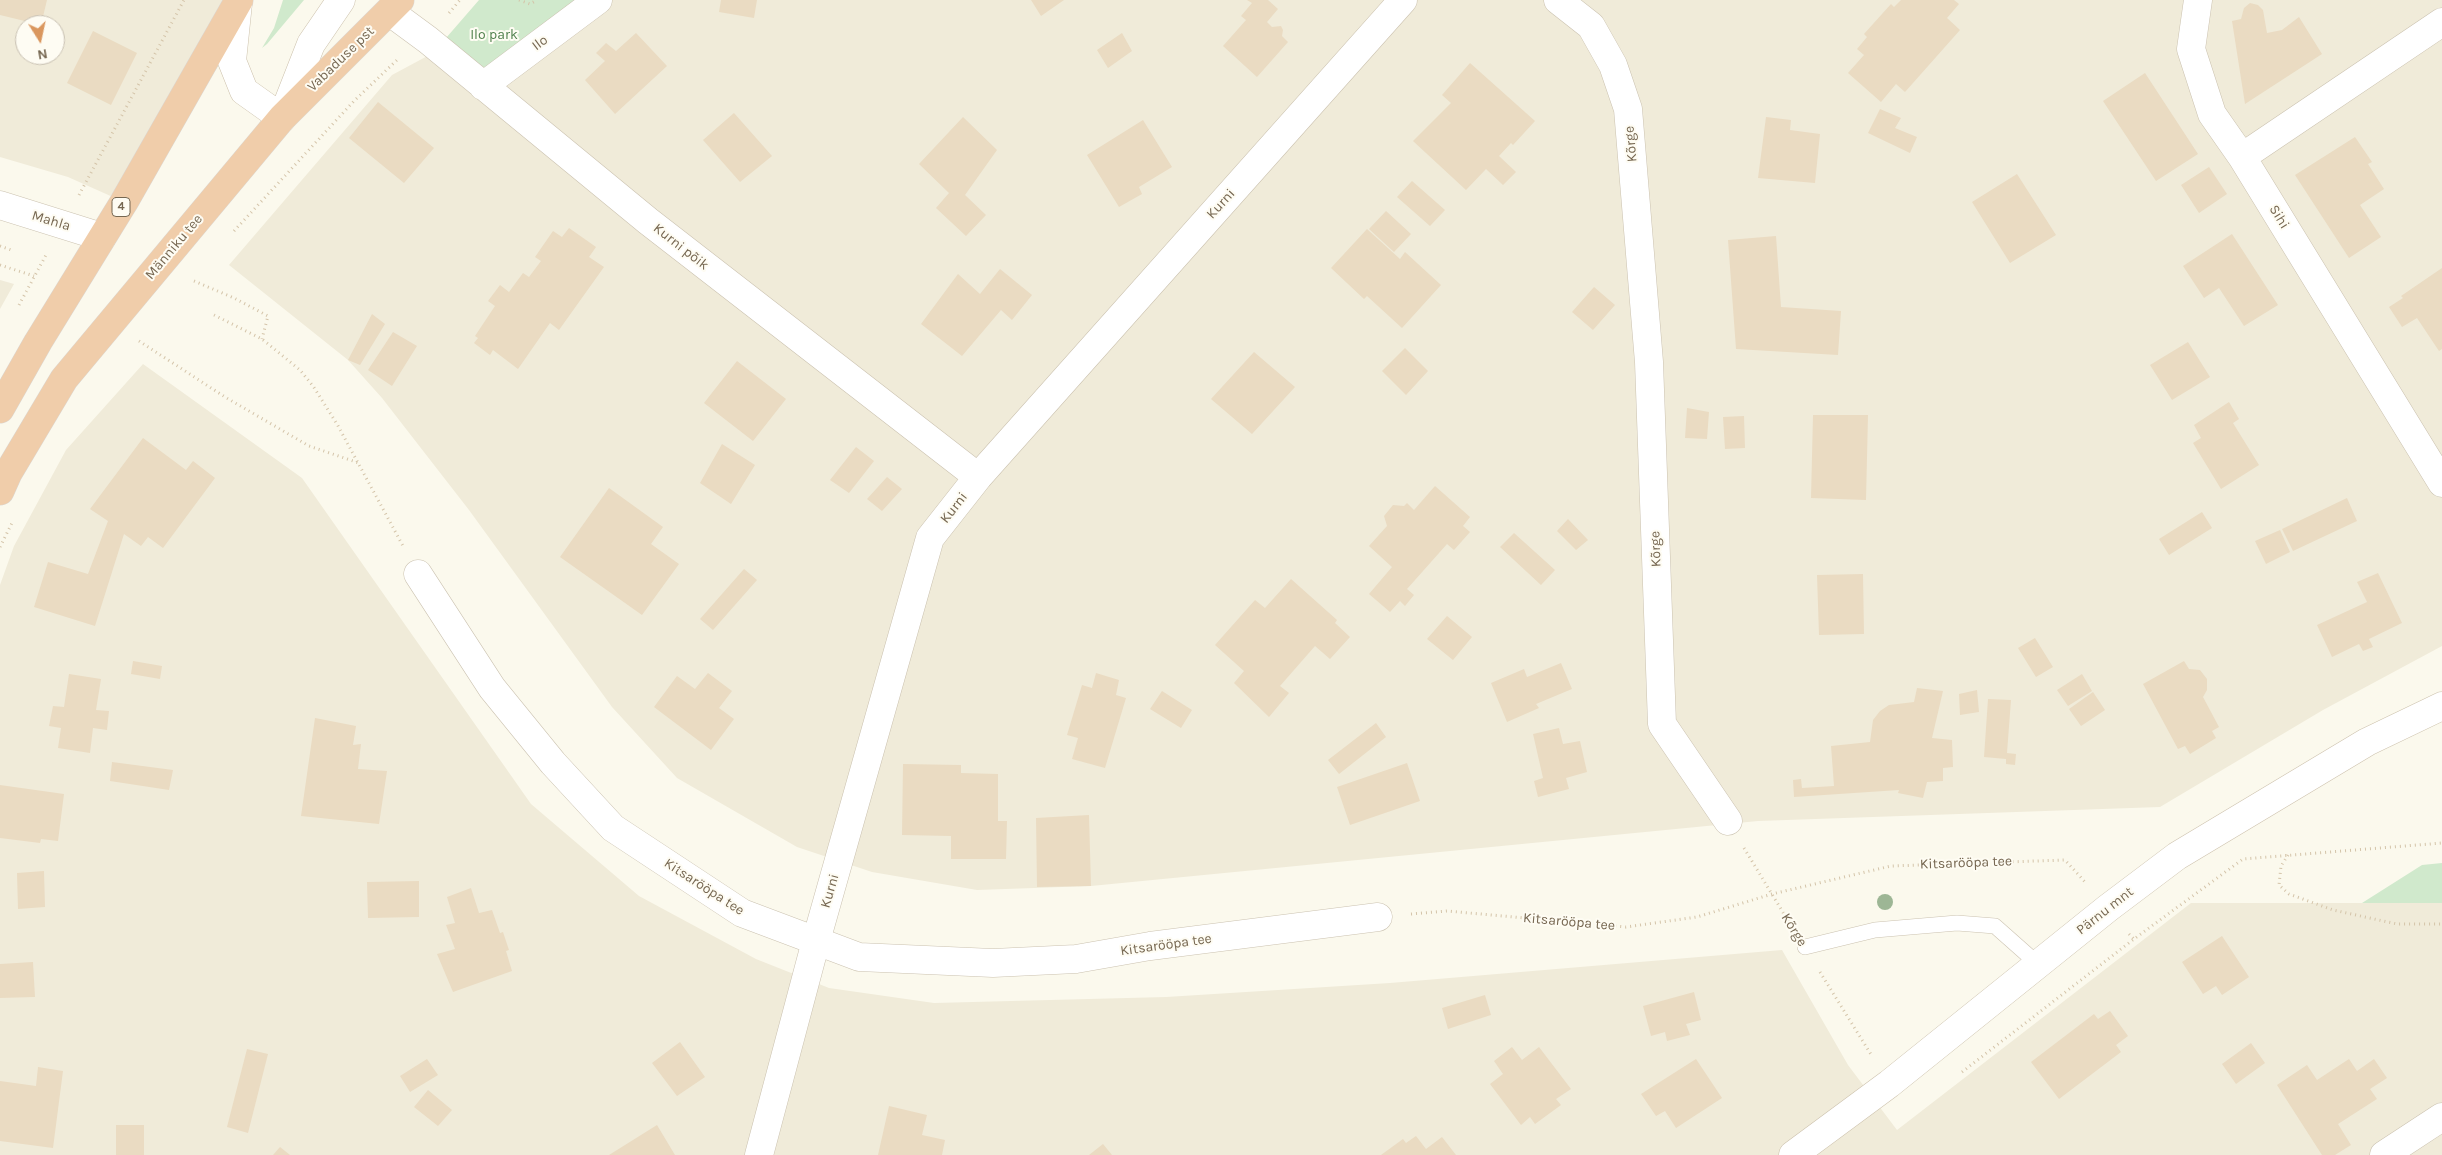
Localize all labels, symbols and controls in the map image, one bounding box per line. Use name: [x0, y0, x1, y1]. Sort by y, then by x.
north arrow: [15, 15, 65, 65]
street label: Vabaduse pst: [304, 23, 378, 95]
park label: Ilo park: [470, 27, 518, 43]
street label: Ilo: [529, 32, 551, 54]
text: N: [36, 45, 49, 64]
street label: Kõrge: [1621, 125, 1641, 163]
street label: Kurni: [1203, 185, 1239, 223]
road number: 4: [112, 198, 130, 216]
street label: Sihi: [2265, 202, 2293, 232]
street label: Mahla: [30, 207, 72, 235]
street label: Männiku tee: [142, 211, 206, 283]
street label: Kurni põik: [650, 220, 712, 274]
street label: Kurni: [937, 489, 971, 527]
street label: Kõrge: [1647, 531, 1665, 567]
street label: Kitsarööpa tee: [1920, 853, 2012, 873]
street label: Kitsarööpa tee: [661, 855, 747, 919]
street label: Kurni: [817, 872, 843, 910]
street label: Pärnu mnt: [2073, 884, 2137, 938]
street label: Kitsarööpa tee: [1522, 910, 1616, 934]
street label: Kõrge: [1777, 910, 1811, 950]
street label: Kitsarööpa tee: [1119, 930, 1213, 960]

